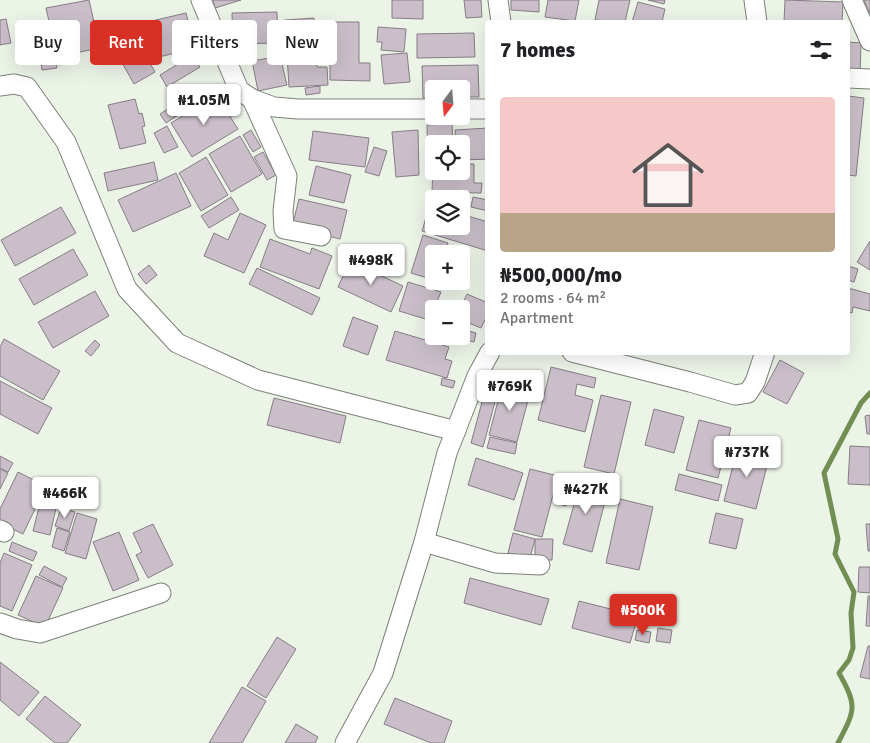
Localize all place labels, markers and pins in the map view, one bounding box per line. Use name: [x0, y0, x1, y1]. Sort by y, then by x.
pin: ₦1.05M: [163, 84, 245, 126]
pin: ₦498K: [336, 244, 406, 286]
pin: ₦769K: [475, 370, 545, 412]
pin: ₦737K: [712, 436, 782, 478]
pin: ₦427K: [551, 472, 621, 515]
pin: ₦466K: [30, 476, 100, 519]
pin: ₦500K: [608, 594, 678, 636]

